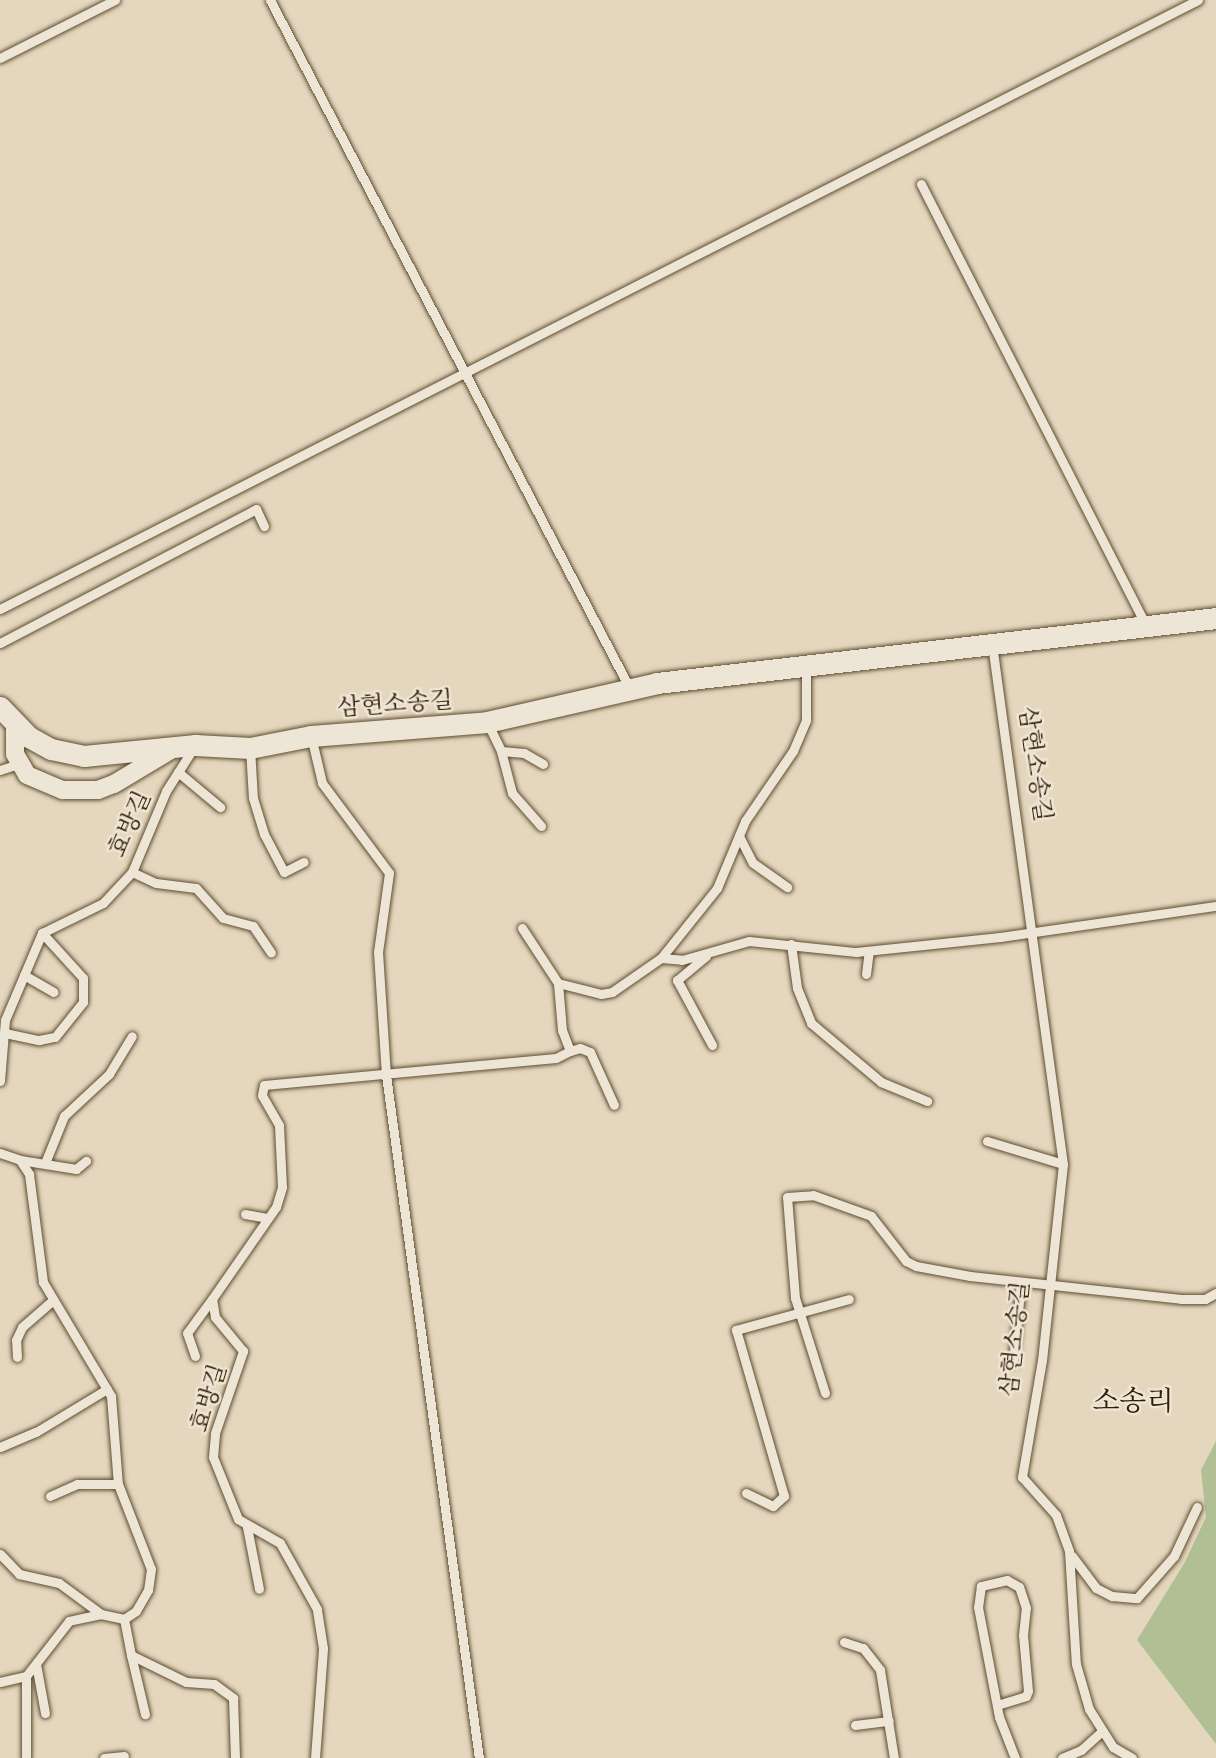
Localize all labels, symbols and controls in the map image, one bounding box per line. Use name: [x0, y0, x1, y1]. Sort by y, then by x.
street label: 삼현소송길: [336, 686, 454, 722]
street label: 삼현소송길: [1013, 705, 1057, 823]
street label: 효방길: [103, 786, 157, 862]
street label: 삼현소송길: [995, 1280, 1035, 1398]
street label: 효방길: [185, 1361, 233, 1435]
district label: 소송리: [1092, 1385, 1174, 1419]

